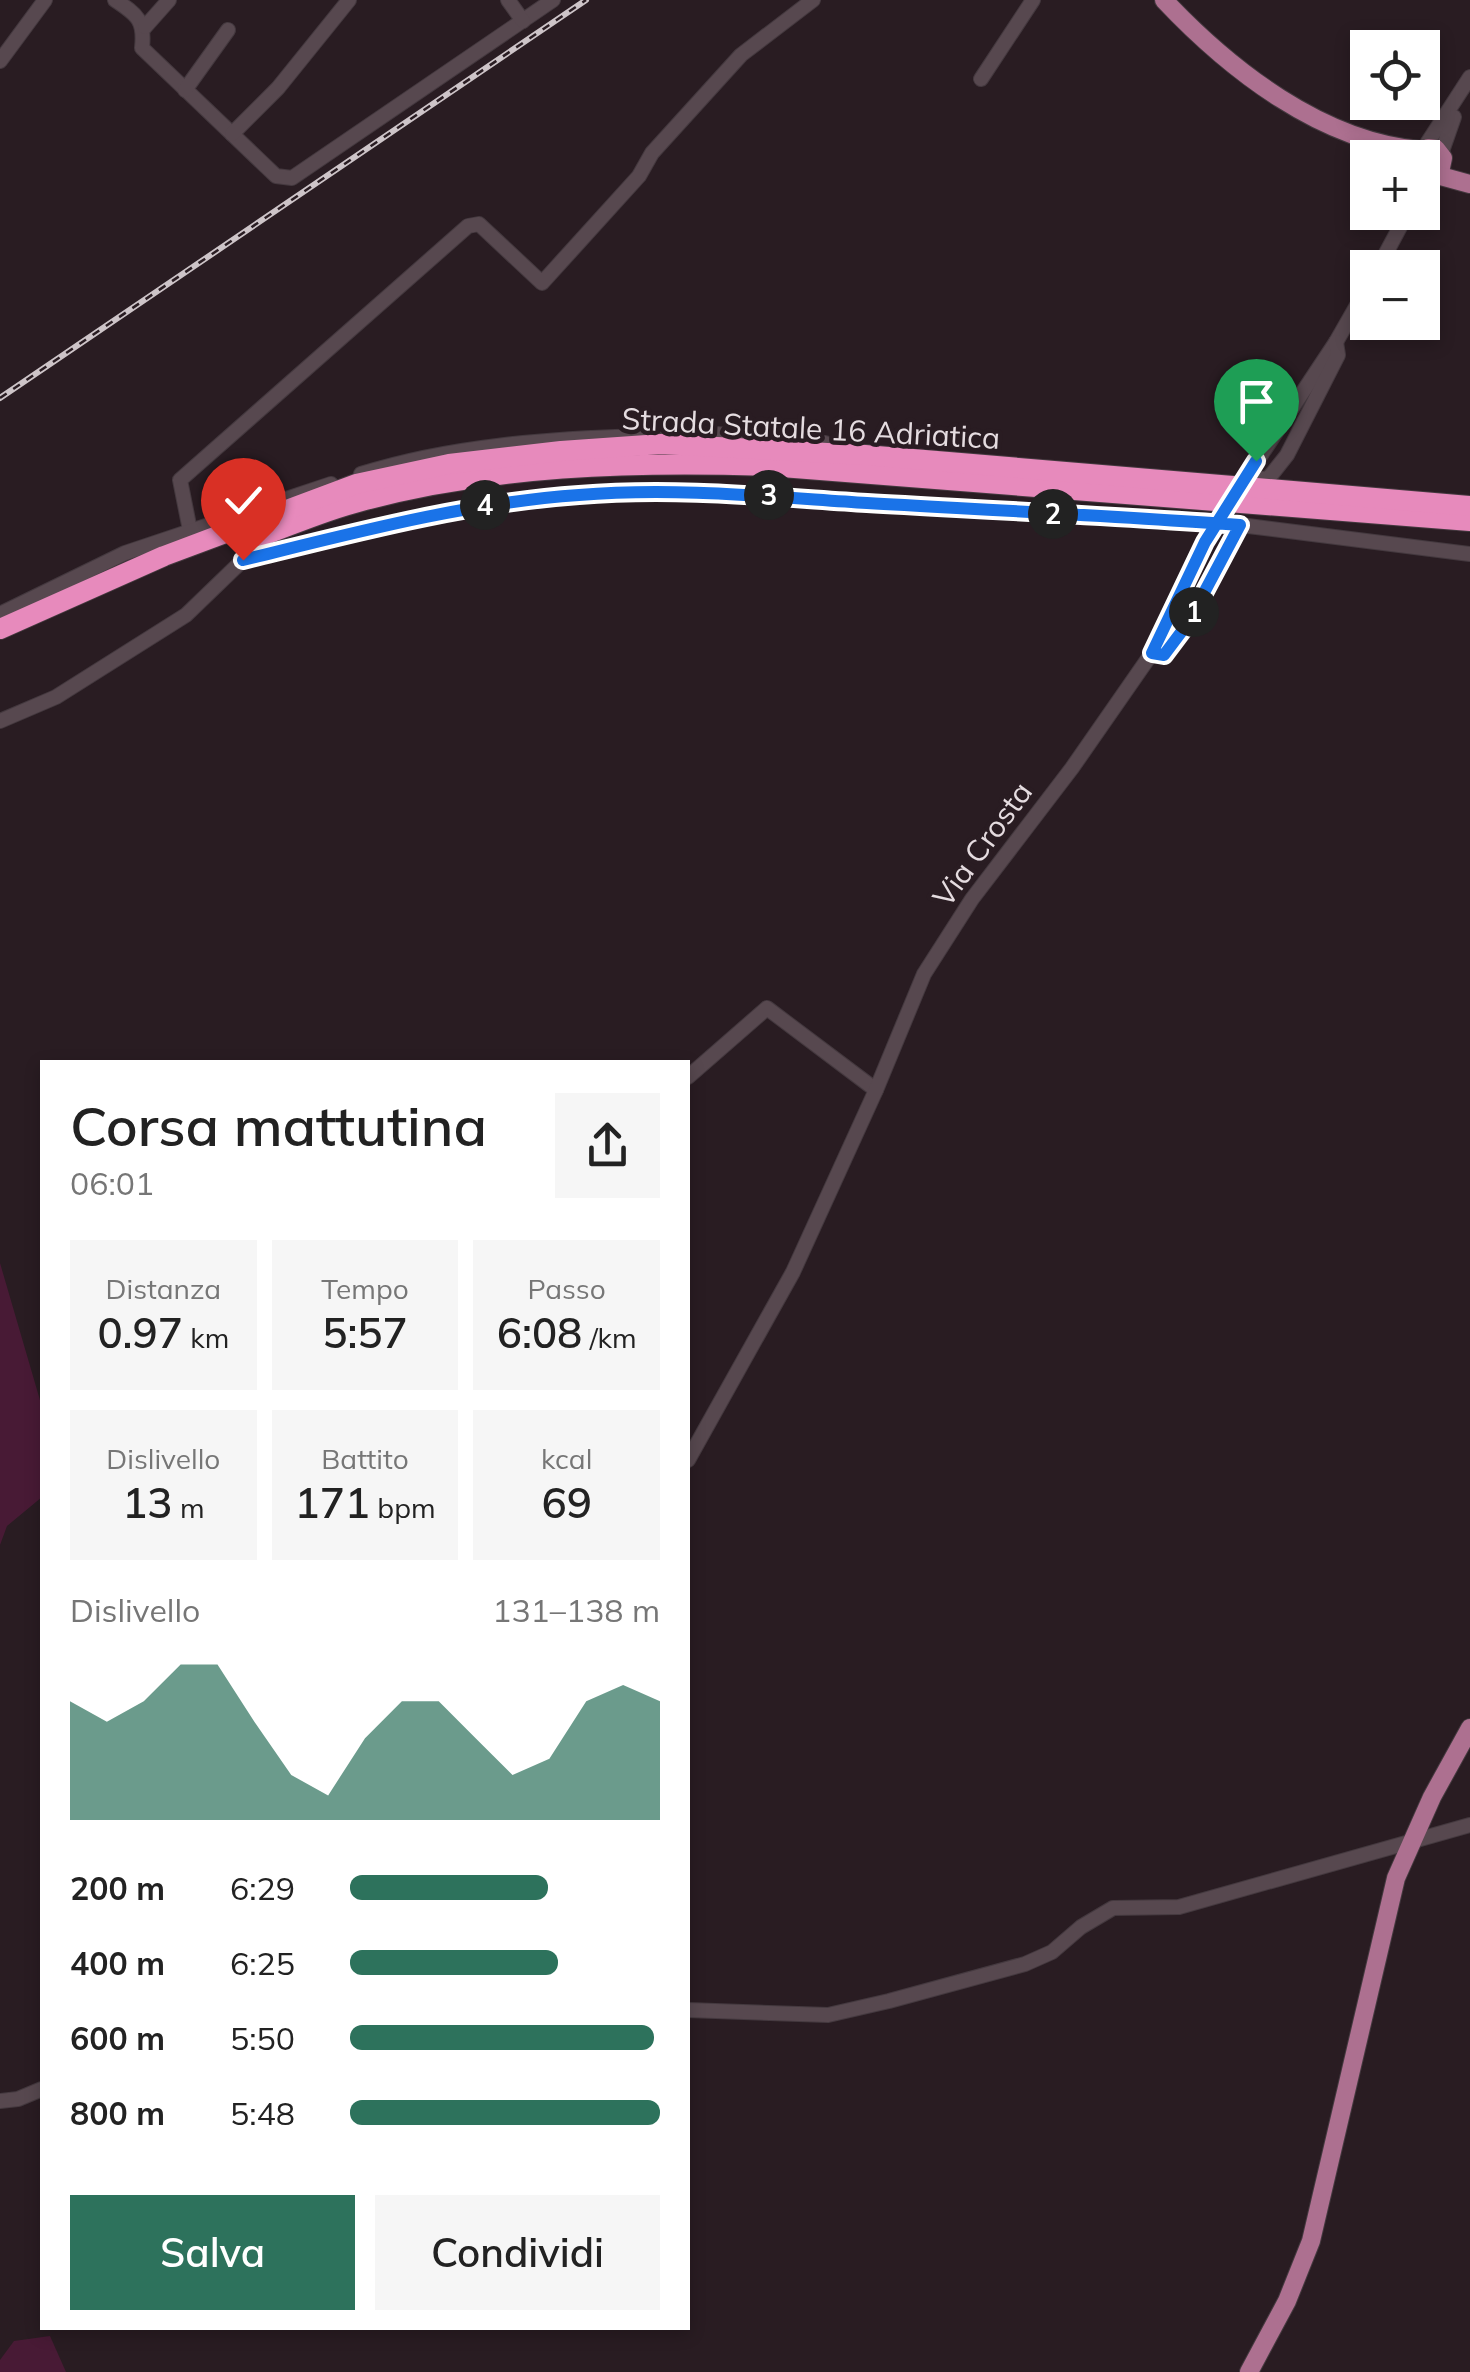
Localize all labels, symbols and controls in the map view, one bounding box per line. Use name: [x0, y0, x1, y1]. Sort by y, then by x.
map controls: [1350, 30, 1440, 340]
button: locate: [1350, 30, 1440, 120]
button: +: [1350, 140, 1440, 230]
button: −: [1350, 250, 1440, 340]
pin: [1214, 359, 1299, 462]
icon: arrive: [1229, 374, 1284, 429]
street label: Strada Statale 16 Adriatica: [621, 399, 1001, 457]
pin: [201, 458, 286, 561]
pin: 3: [744, 470, 794, 520]
icon: check: [216, 473, 271, 528]
text: 3: [761, 477, 777, 512]
pin: 4: [460, 480, 510, 530]
text: 4: [477, 487, 493, 522]
pin: 2: [1028, 489, 1078, 539]
text: 2: [1045, 496, 1061, 531]
pin: 1: [1169, 587, 1219, 637]
text: 1: [1186, 594, 1202, 629]
street label: Via Crosta: [924, 774, 1040, 914]
text: Corsa mattutina: [70, 1091, 487, 1160]
button: share: [555, 1093, 660, 1198]
text: 06:01: [70, 1163, 154, 1203]
text: Distanza: [106, 1271, 221, 1306]
text: Tempo: [321, 1271, 409, 1306]
text: Passo: [528, 1271, 606, 1306]
text: 0.97: [97, 1306, 183, 1359]
text: 5:57: [322, 1306, 408, 1359]
text: 6:08: [497, 1306, 582, 1359]
text: km: [183, 1320, 229, 1355]
text: /km: [582, 1320, 637, 1355]
text: Dislivello: [106, 1441, 220, 1476]
text: Battito: [321, 1441, 409, 1476]
text: kcal: [541, 1441, 592, 1476]
text: 13: [122, 1476, 173, 1529]
text: 171: [294, 1476, 370, 1529]
text: 69: [541, 1476, 592, 1529]
text: m: [173, 1490, 204, 1525]
text: bpm: [370, 1490, 436, 1525]
text: Dislivello: [70, 1590, 200, 1630]
text: 131–138 m: [492, 1590, 660, 1630]
text: 200 m: [70, 1868, 165, 1908]
text: 6:29: [230, 1868, 295, 1908]
text: 400 m: [70, 1943, 165, 1983]
text: 6:25: [230, 1943, 295, 1983]
text: 600 m: [70, 2018, 165, 2058]
text: 5:50: [230, 2018, 295, 2058]
text: 800 m: [70, 2093, 165, 2133]
text: 5:48: [230, 2093, 295, 2133]
button: Salva: [70, 2195, 355, 2310]
button: Condividi: [375, 2195, 660, 2310]

